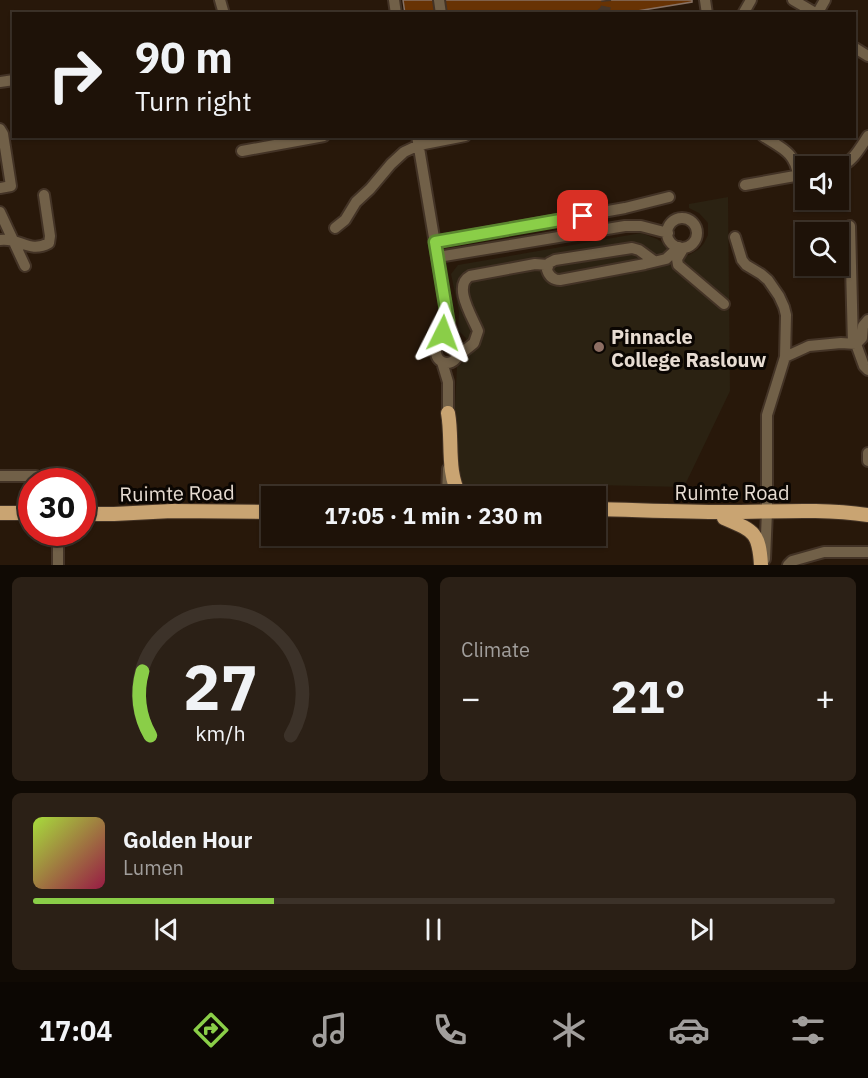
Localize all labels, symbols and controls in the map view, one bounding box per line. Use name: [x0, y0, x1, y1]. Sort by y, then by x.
text: 90 m: [135, 30, 233, 85]
icon: right: [36, 36, 114, 114]
text: Turn right: [135, 83, 252, 118]
map controls: [795, 156, 849, 276]
button: sound: [795, 156, 849, 210]
pin: [557, 190, 608, 241]
icon: arrive: [566, 199, 599, 232]
button: search: [795, 222, 849, 276]
position arrow: [411, 301, 475, 365]
place label: Pinnacle College Raslouw: [611, 323, 766, 373]
marker: Pinnacle College Raslouw: [592, 340, 606, 354]
speed limit sign: 30: [18, 468, 96, 546]
street label: Ruimte Road: [119, 478, 235, 508]
street label: Ruimte Road: [674, 479, 790, 506]
text: 17:05 · 1 min · 230 m: [324, 501, 543, 530]
text: Climate: [461, 636, 530, 663]
text: 27: [183, 646, 257, 727]
text: 21°: [610, 667, 686, 725]
text: −: [461, 676, 481, 719]
text: +: [815, 676, 835, 719]
text: km/h: [195, 719, 245, 747]
text: Golden Hour: [123, 825, 252, 854]
text: Lumen: [123, 854, 184, 881]
icon: previous: [150, 913, 183, 946]
icon: pause: [417, 913, 450, 946]
icon: next: [685, 913, 718, 946]
icon: directions: [190, 1009, 232, 1051]
icon: music: [309, 1009, 351, 1051]
icon: phone: [429, 1009, 471, 1051]
icon: climate: [548, 1009, 590, 1051]
icon: car: [668, 1009, 710, 1051]
icon: filters: [787, 1009, 829, 1051]
text: 17:04: [39, 1013, 112, 1048]

